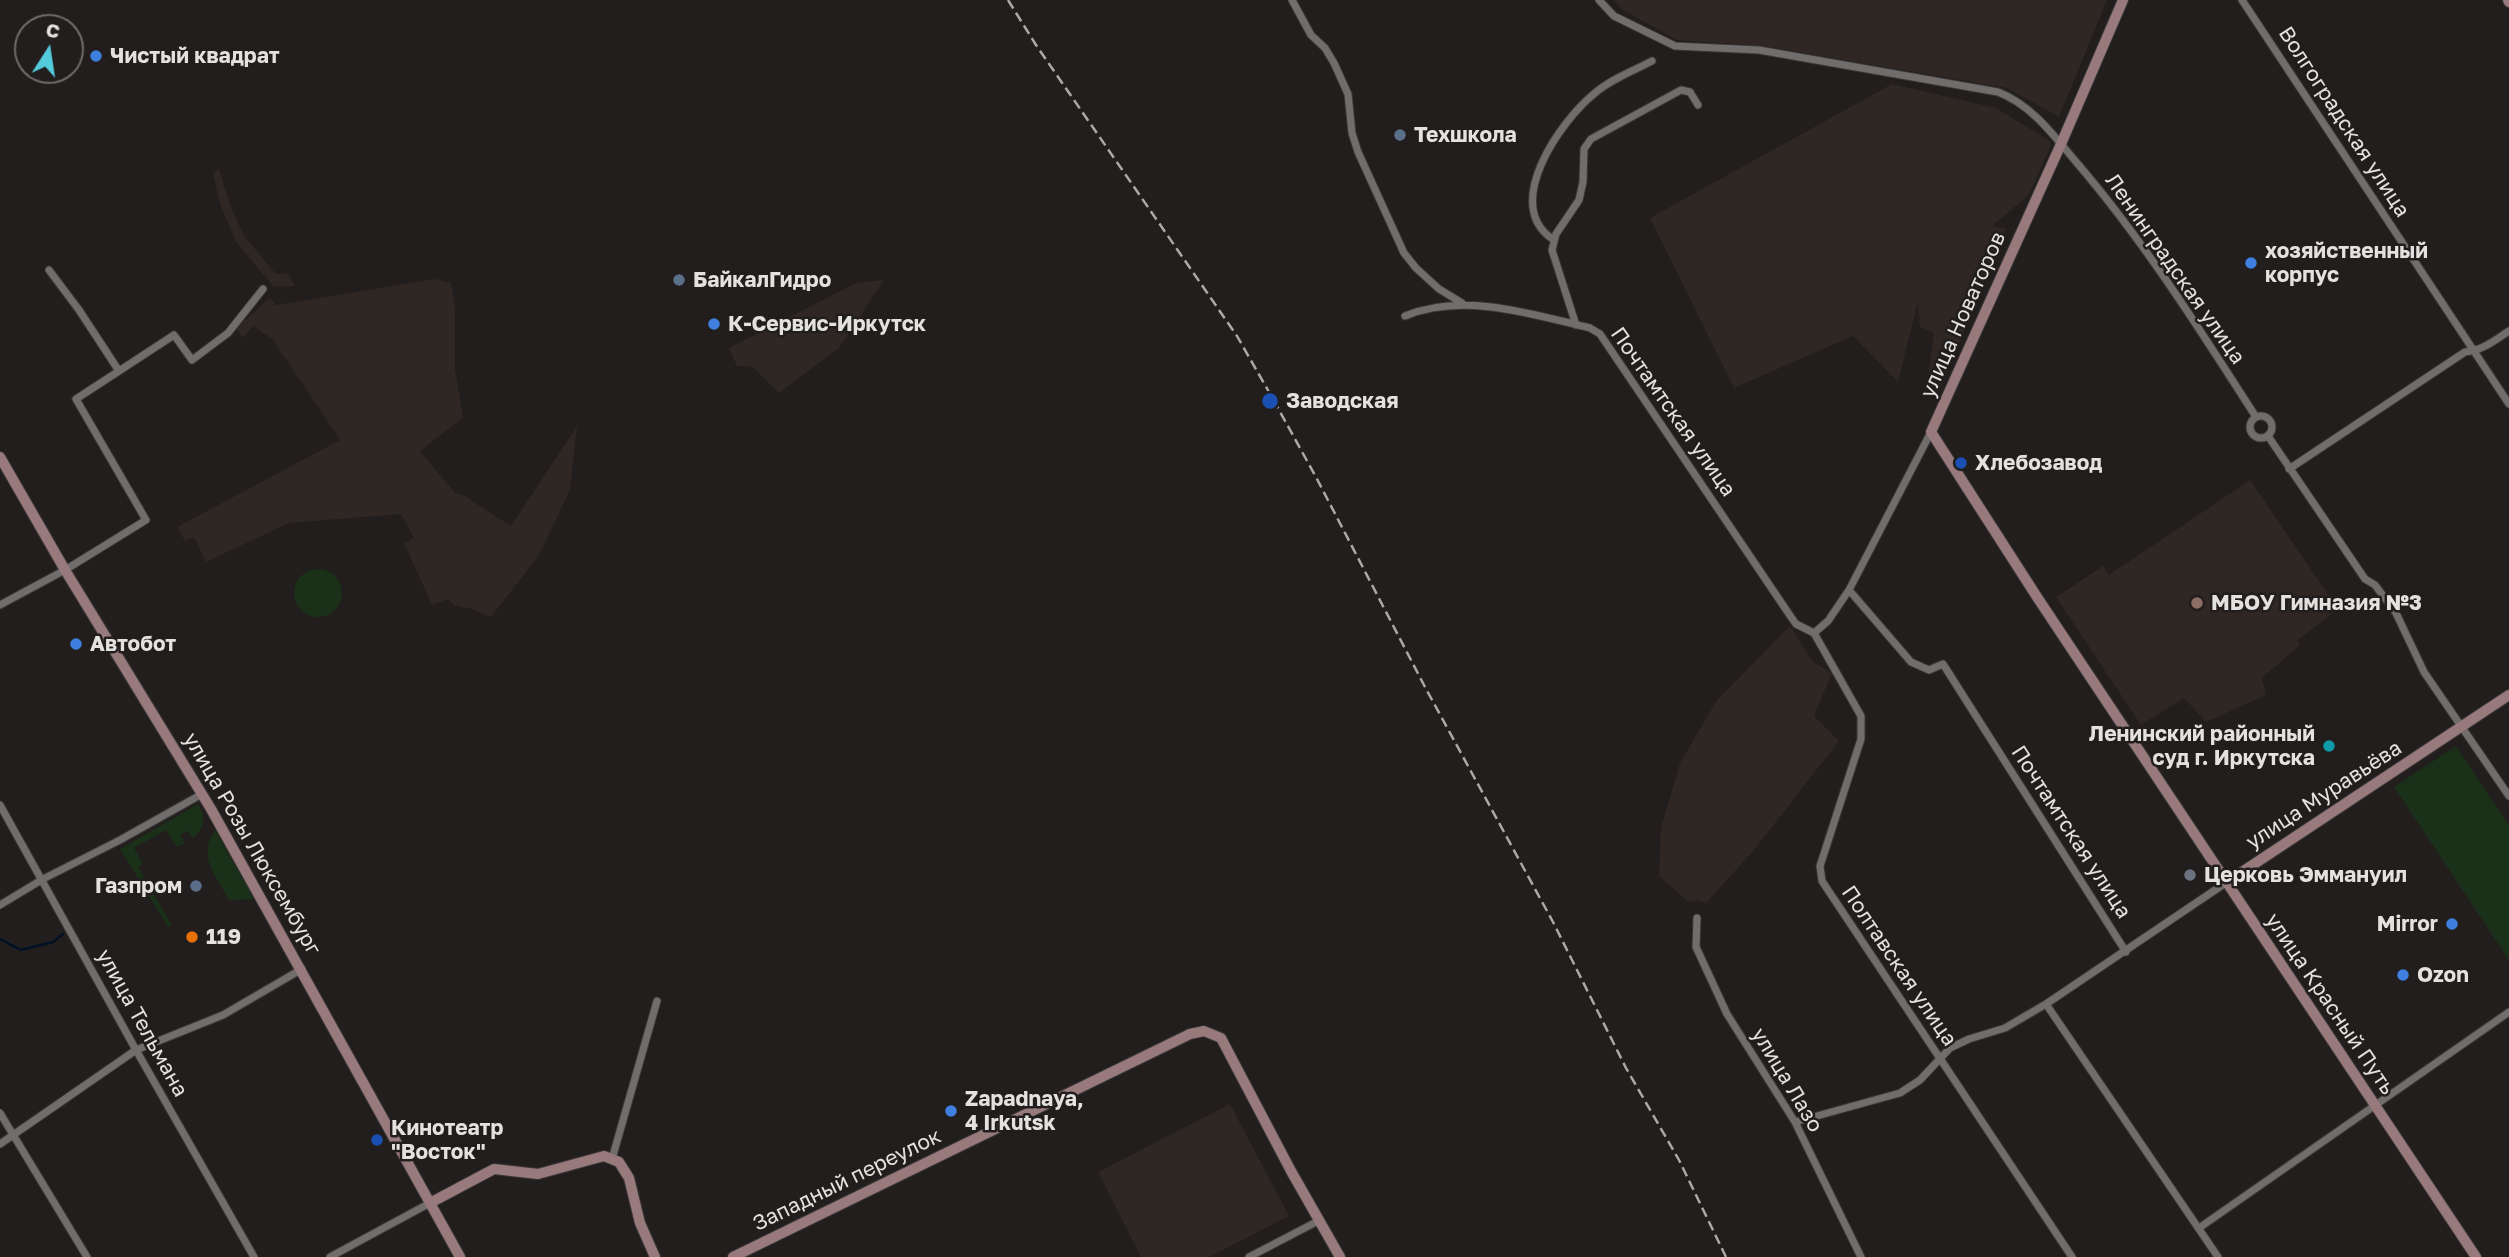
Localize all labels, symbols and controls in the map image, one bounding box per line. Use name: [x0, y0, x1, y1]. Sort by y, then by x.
north arrow: [14, 14, 84, 84]
text: С: [44, 17, 62, 43]
street label: Волгоградская улица: [2273, 22, 2415, 222]
place label: Чистый квадрат: [110, 43, 280, 69]
marker: Чистый квадрат: [88, 48, 104, 64]
place label: Техшкола: [1414, 122, 1517, 148]
marker: Техшкола: [1392, 127, 1408, 143]
street label: Ленинградская улица: [2100, 169, 2250, 369]
street label: улица Новаторов: [1915, 228, 2011, 402]
place label: хозяйственный корпус: [2265, 238, 2428, 288]
marker: хозяйственный корпус: [2243, 255, 2259, 271]
place label: БайкалГидро: [693, 267, 831, 293]
marker: БайкалГидро: [671, 272, 687, 288]
place label: К-Сервис-Иркутск: [728, 311, 926, 337]
marker: К-Сервис-Иркутск: [706, 316, 722, 332]
street label: Почтамтская улица: [1605, 323, 1741, 501]
place label: Заводская: [1286, 388, 1398, 414]
marker: Заводская: [1260, 391, 1280, 411]
place label: Хлебозавод: [1975, 450, 2102, 476]
marker: Хлебозавод: [1953, 455, 1969, 471]
place label: МБОУ Гимназия №3: [2211, 590, 2422, 616]
marker: МБОУ Гимназия №3: [2189, 595, 2205, 611]
place label: Автобот: [90, 631, 176, 657]
marker: Автобот: [68, 636, 84, 652]
place label: Ленинский районный суд г. Иркутска: [2089, 721, 2315, 771]
street label: улица Розы Люксембург: [178, 728, 326, 960]
street label: улица Муравьёва: [2241, 735, 2407, 855]
marker: Ленинский районный суд г. Иркутска: [2321, 738, 2337, 754]
street label: Почтамтская улица: [2006, 741, 2136, 923]
place label: Церковь Эммануил: [2204, 862, 2407, 888]
marker: Церковь Эммануил: [2182, 867, 2198, 883]
place label: Газпром: [95, 873, 182, 899]
marker: Газпром: [188, 878, 204, 894]
street label: Полтавская улица: [1836, 881, 1962, 1051]
street label: улица Красный Путь: [2260, 909, 2400, 1099]
place label: Mirror: [2377, 911, 2438, 937]
marker: Mirror: [2444, 916, 2460, 932]
place label: 119: [206, 924, 241, 950]
marker: 119: [184, 929, 200, 945]
street label: улица Тельмана: [91, 945, 193, 1101]
place label: Ozon: [2417, 962, 2469, 988]
marker: Ozon: [2395, 967, 2411, 983]
street label: улица Лазо: [1746, 1023, 1828, 1137]
place label: Zapadnaya, 4 Irkutsk: [965, 1086, 1084, 1136]
marker: Zapadnaya, 4 Irkutsk: [943, 1103, 959, 1119]
place label: Кинотеатр "Восток": [391, 1115, 503, 1165]
street label: Западный переулок: [749, 1123, 945, 1237]
marker: Кинотеатр "Восток": [369, 1132, 385, 1148]

